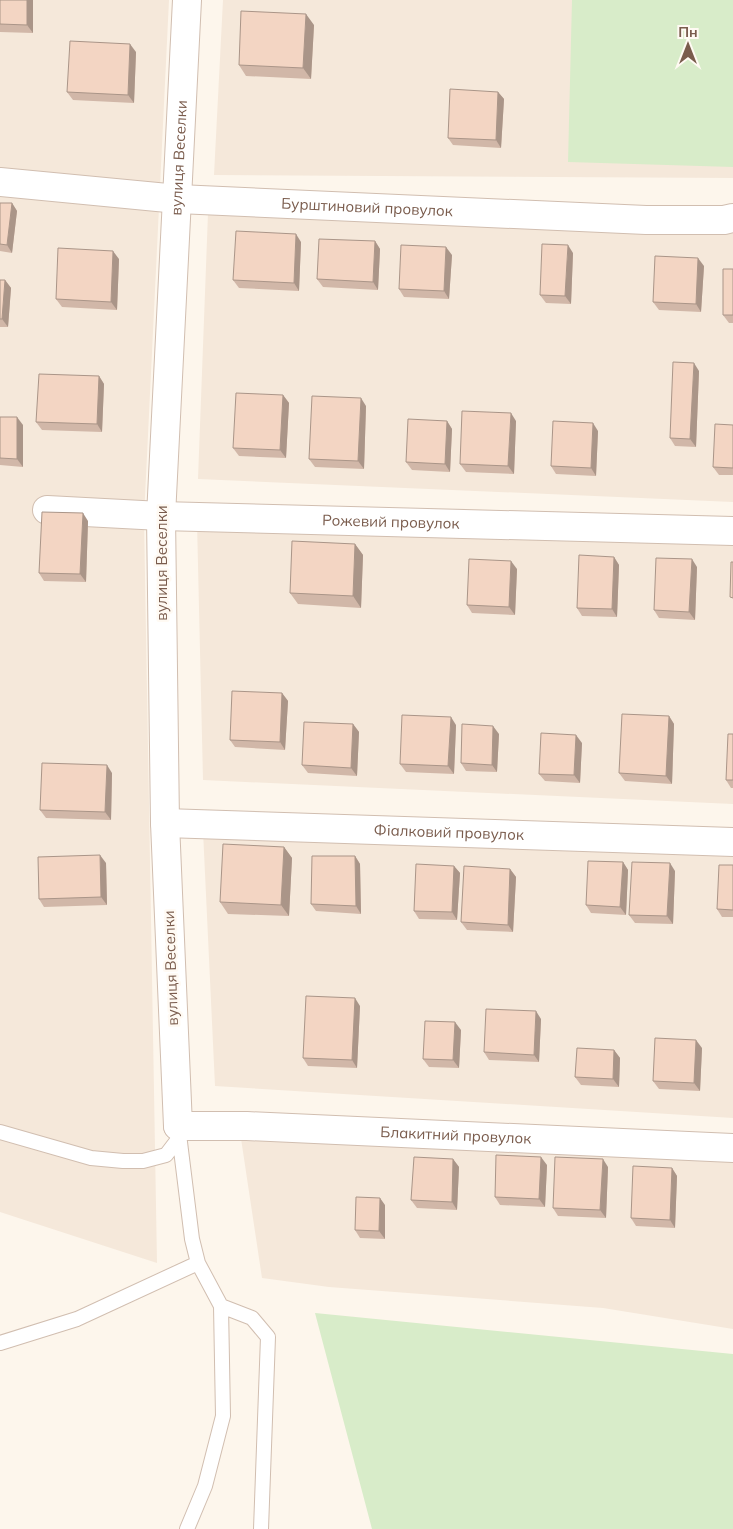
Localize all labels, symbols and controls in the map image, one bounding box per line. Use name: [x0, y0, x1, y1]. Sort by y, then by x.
north arrow: [663, 20, 713, 70]
text: Пн: [678, 23, 698, 41]
street label: вулиця Веселки: [166, 100, 191, 216]
street label: Бурштиновий провулок: [281, 194, 454, 220]
street label: вулиця Веселки: [152, 505, 171, 621]
street label: Рожевий провулок: [322, 510, 461, 533]
street label: Фіалковий провулок: [373, 820, 525, 844]
street label: вулиця Веселки: [159, 910, 182, 1026]
street label: Блакитний провулок: [380, 1122, 533, 1148]

